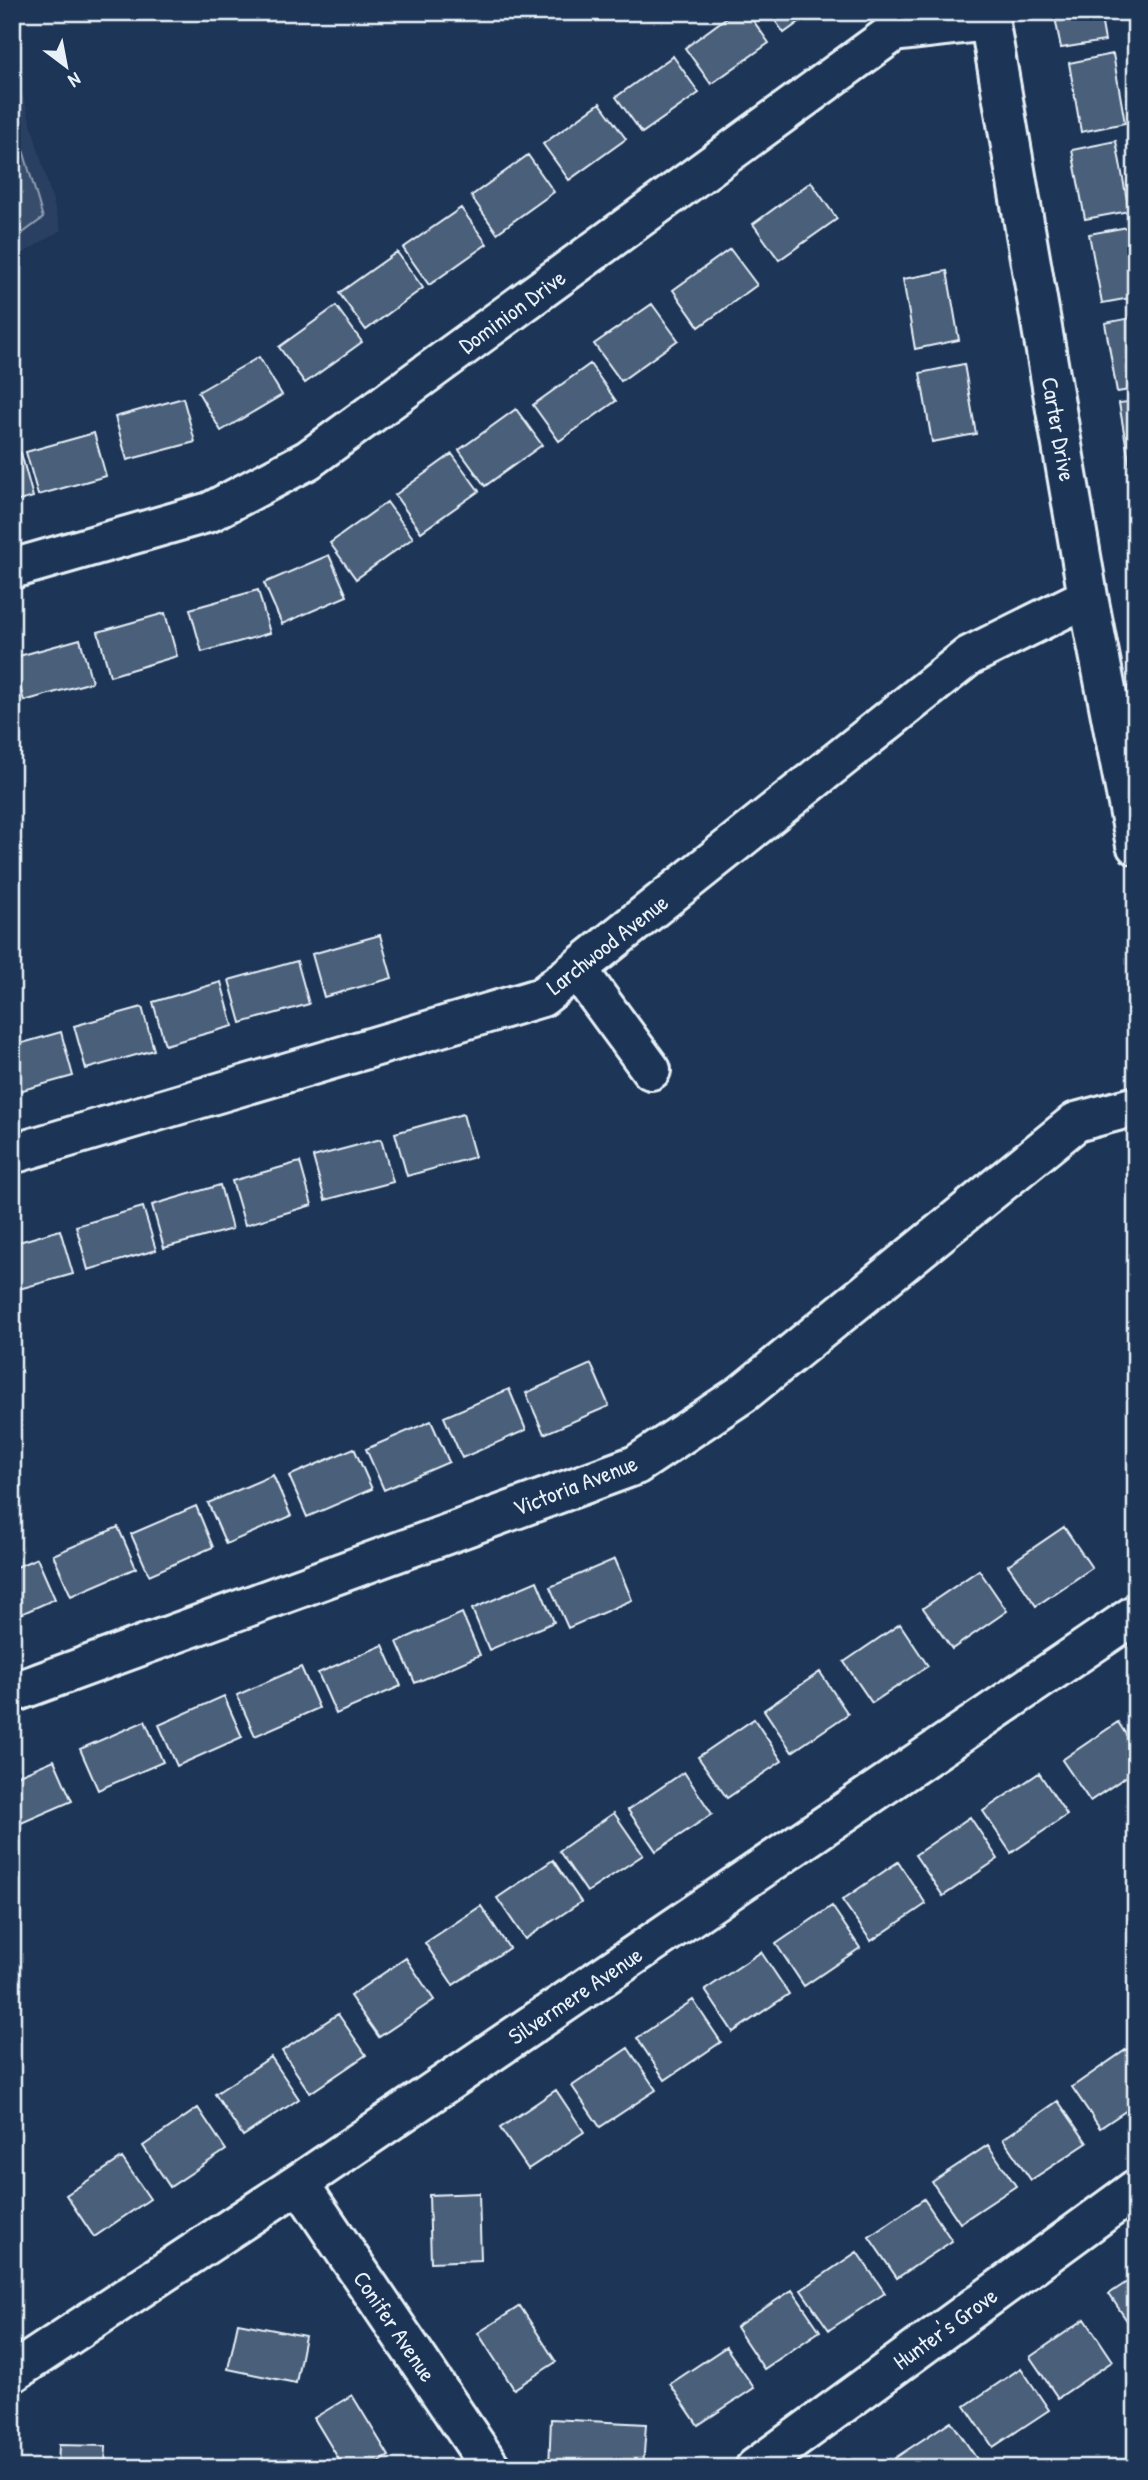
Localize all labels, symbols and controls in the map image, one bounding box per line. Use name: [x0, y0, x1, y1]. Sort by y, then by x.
north arrow: [32, 32, 102, 102]
text: N: [64, 67, 86, 94]
street label: Dominion Drive: [452, 262, 572, 360]
street label: Carter Drive: [1035, 375, 1083, 483]
street label: Larchwood Avenue: [540, 887, 674, 1001]
street label: Victoria Avenue: [508, 1447, 642, 1523]
street label: Silvermere Avenue: [502, 1939, 648, 2051]
street label: Conifer Avenue: [347, 2265, 443, 2387]
street label: Hunter's Grove: [887, 2280, 1003, 2376]

